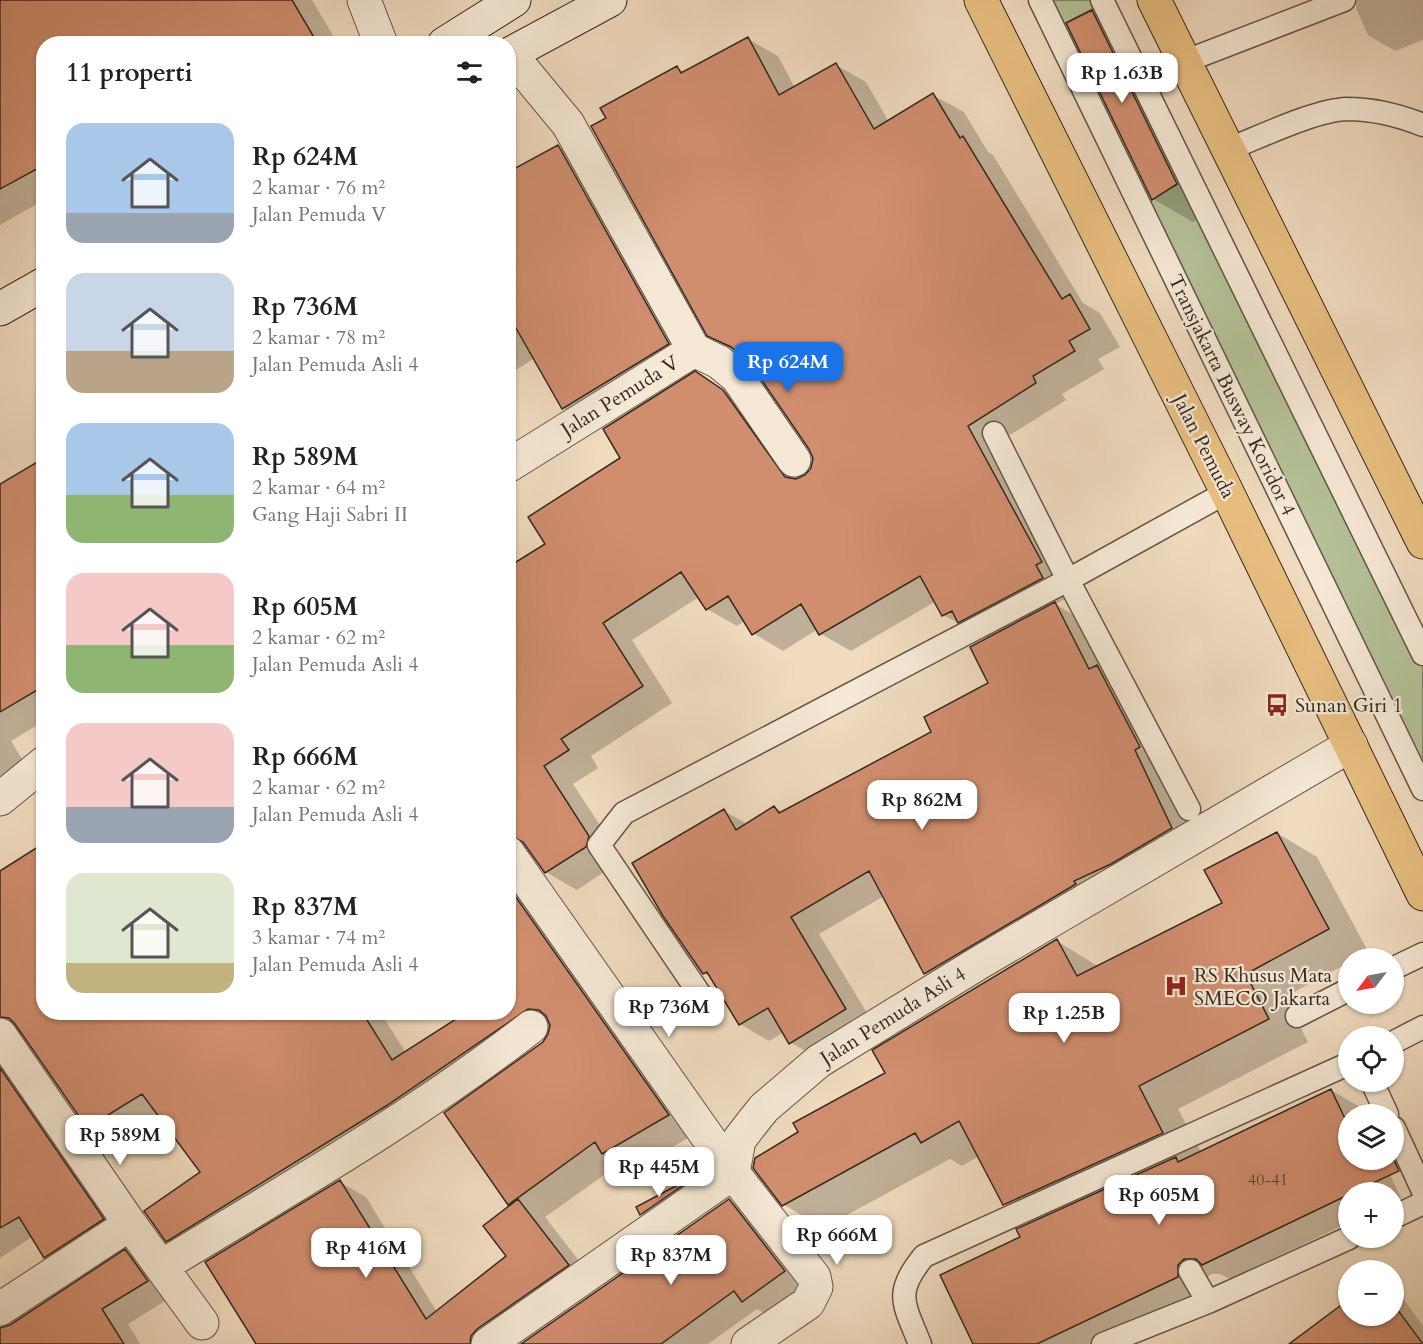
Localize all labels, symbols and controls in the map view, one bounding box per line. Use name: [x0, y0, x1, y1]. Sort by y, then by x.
pin: Rp 1.63B: [1060, 53, 1184, 104]
text: 11 properti: [66, 55, 193, 90]
icon: filters: [453, 56, 486, 89]
text: Rp 1.63B: [1081, 59, 1163, 86]
text: Rp 624M: [252, 139, 358, 174]
icon: home: [114, 147, 186, 219]
text: 2 kamar · 76 m²: [252, 174, 385, 201]
text: Jalan Pemuda V: [252, 201, 386, 228]
street label: Transjakarta Busway Koridor 4: [1162, 270, 1302, 520]
text: Rp 736M: [252, 289, 358, 324]
icon: home: [114, 297, 186, 369]
text: 2 kamar · 78 m²: [252, 324, 385, 351]
pin: Rp 624M: [733, 342, 843, 393]
text: Rp 624M: [747, 348, 829, 375]
street label: Jalan Pemuda V: [553, 349, 684, 445]
text: Jalan Pemuda Asli 4: [252, 351, 419, 378]
street label: Jalan Pemuda: [1165, 386, 1242, 503]
text: Rp 589M: [252, 439, 358, 474]
icon: home: [114, 447, 186, 519]
text: 2 kamar · 64 m²: [252, 474, 385, 501]
text: Gang Haji Sabri II: [252, 501, 408, 528]
text: Rp 605M: [252, 589, 358, 624]
icon: home: [114, 597, 186, 669]
text: 2 kamar · 62 m²: [252, 624, 385, 651]
text: Jalan Pemuda Asli 4: [252, 651, 419, 678]
bus stop icon: Sunan Giri 1: [1264, 692, 1290, 718]
place label: Sunan Giri 1: [1295, 692, 1403, 719]
text: Rp 666M: [252, 739, 358, 774]
icon: home: [114, 747, 186, 819]
text: 2 kamar · 62 m²: [252, 774, 385, 801]
pin: Rp 862M: [867, 780, 977, 831]
text: Rp 862M: [881, 786, 963, 813]
text: Jalan Pemuda Asli 4: [252, 801, 419, 828]
text: Rp 837M: [252, 889, 358, 924]
icon: home: [114, 897, 186, 969]
text: 3 kamar · 74 m²: [252, 924, 385, 951]
north arrow: [1338, 948, 1404, 1014]
map controls: [1338, 948, 1404, 1326]
text: Jalan Pemuda Asli 4: [252, 951, 419, 978]
street label: Jalan Pemuda Asli 4: [813, 960, 971, 1073]
place label: RS Khusus Mata SMECO Jakarta: [1194, 962, 1333, 1012]
hospital icon: RS Khusus Mata SMECO Jakarta: [1163, 973, 1189, 999]
pin: Rp 736M: [614, 987, 724, 1038]
text: Rp 736M: [628, 993, 710, 1020]
pin: Rp 1.25B: [1002, 993, 1126, 1044]
text: Rp 1.25B: [1023, 999, 1105, 1026]
button: locate: [1338, 1026, 1404, 1092]
button: layers: [1338, 1104, 1404, 1170]
pin: Rp 589M: [65, 1115, 175, 1166]
text: Rp 589M: [79, 1121, 161, 1148]
pin: Rp 445M: [604, 1147, 714, 1198]
text: Rp 445M: [618, 1153, 700, 1180]
house number: 40-41: [1248, 1169, 1288, 1191]
pin: Rp 605M: [1104, 1175, 1214, 1226]
text: Rp 605M: [1118, 1181, 1200, 1208]
button: +: [1338, 1182, 1404, 1248]
pin: Rp 666M: [782, 1215, 892, 1266]
text: Rp 666M: [796, 1221, 878, 1248]
pin: Rp 416M: [311, 1228, 421, 1279]
text: Rp 416M: [325, 1234, 407, 1261]
pin: Rp 837M: [616, 1235, 726, 1286]
text: Rp 837M: [630, 1241, 712, 1268]
button: −: [1338, 1260, 1404, 1326]

